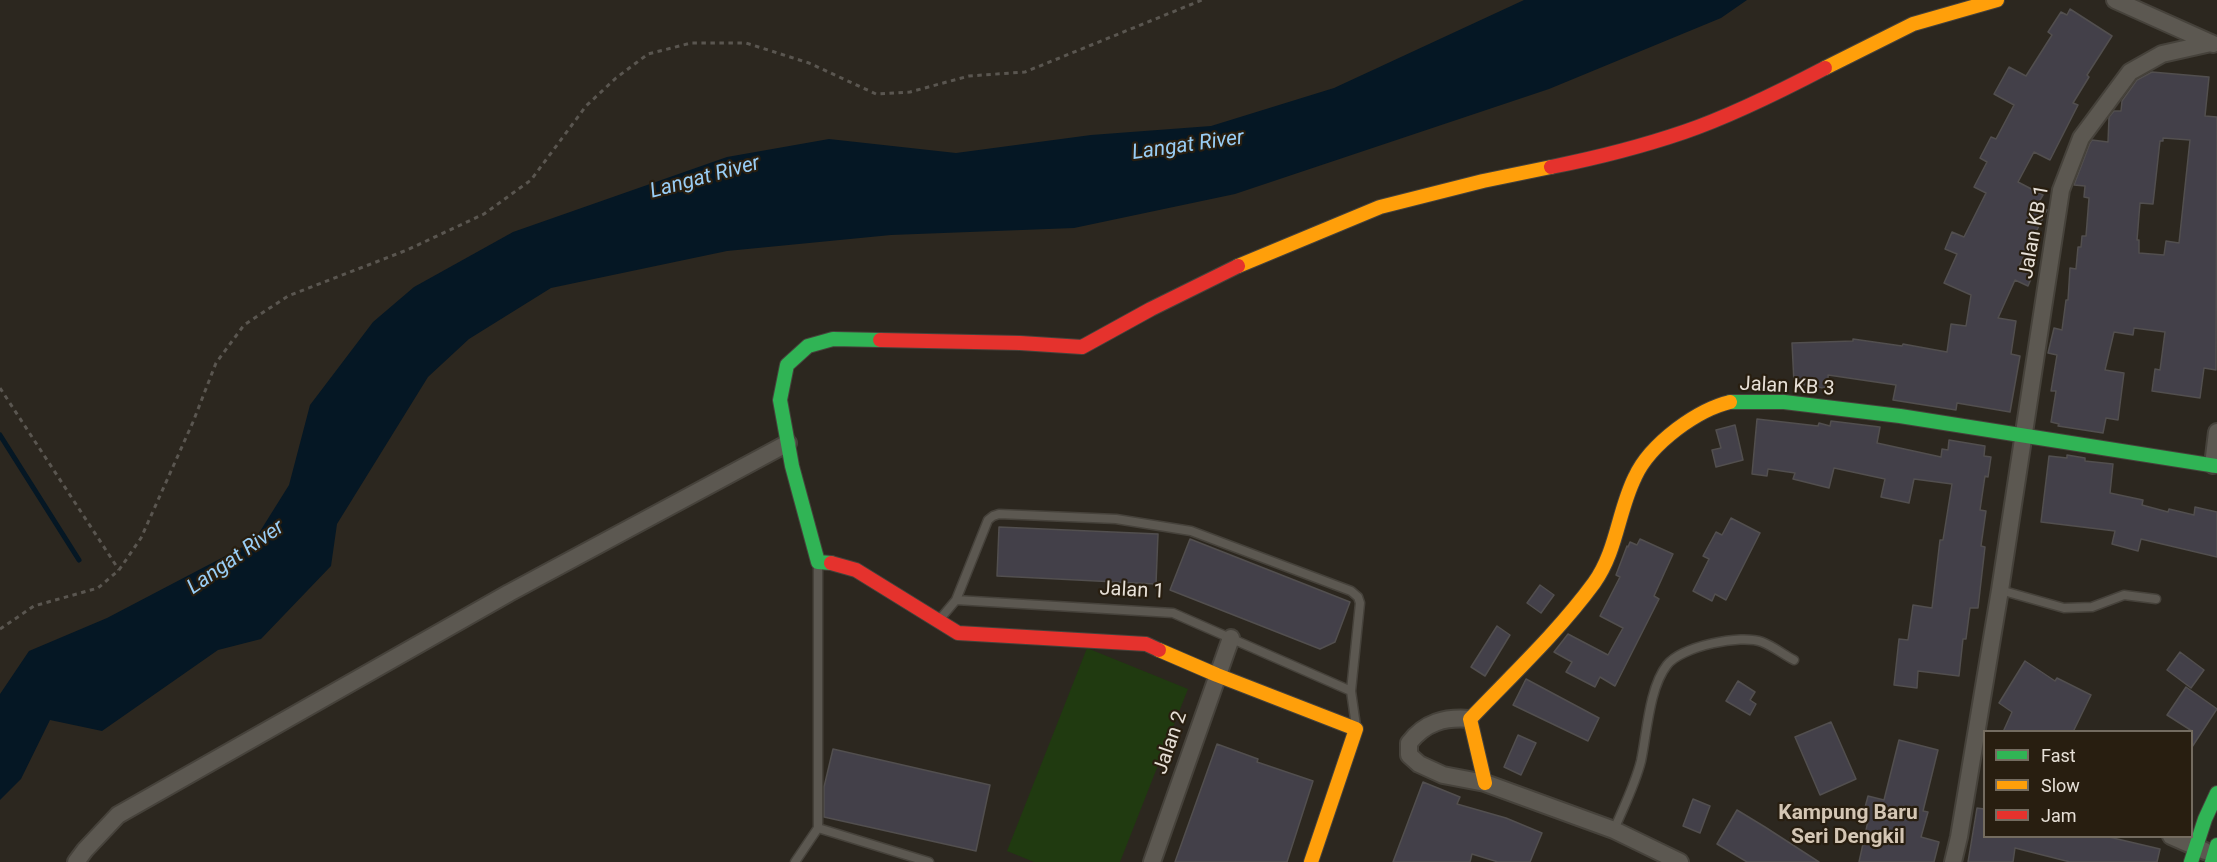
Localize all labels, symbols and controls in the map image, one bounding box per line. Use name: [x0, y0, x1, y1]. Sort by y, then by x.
water label: Langat River: [1131, 126, 1245, 166]
water label: Langat River: [647, 151, 763, 205]
street label: Jalan KB 1: [2015, 183, 2055, 281]
street label: Jalan KB 3: [1739, 373, 1835, 401]
water label: Langat River: [183, 515, 289, 601]
street label: Jalan 1: [1099, 577, 1165, 605]
street label: Jalan 2: [1149, 708, 1193, 778]
legend: [1983, 730, 2193, 838]
text: Fast: [2041, 745, 2076, 766]
text: Slow: [2041, 775, 2080, 796]
district label: Kampung Baru Seri Dengkil: [1778, 801, 1918, 851]
text: Jam: [2041, 805, 2077, 826]

